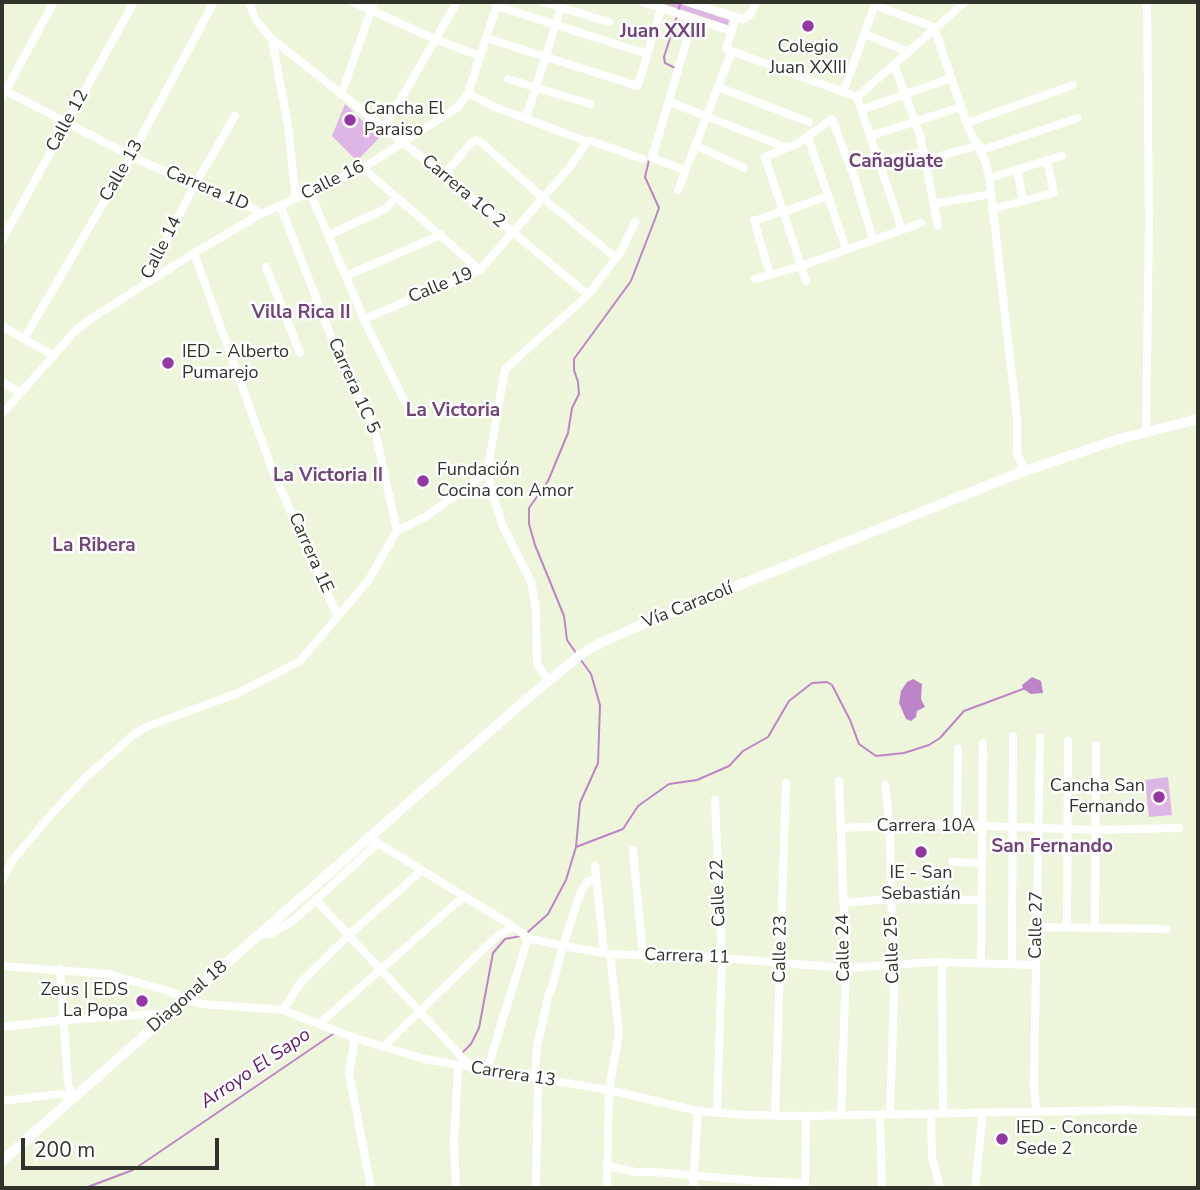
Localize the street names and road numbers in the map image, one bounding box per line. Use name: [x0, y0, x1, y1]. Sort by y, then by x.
street label: Calle 12: [42, 86, 94, 156]
street label: Calle 13: [96, 136, 148, 206]
street label: Carrera 1C 2: [417, 151, 509, 233]
street label: Calle 16: [298, 156, 368, 206]
street label: Carrera 1D: [162, 162, 252, 216]
street label: Calle 14: [137, 213, 187, 283]
street label: Calle 19: [406, 263, 476, 309]
street label: Carrera 1C 5: [322, 335, 384, 437]
street label: Carrera 1E: [283, 510, 337, 596]
street label: Vía Caracolí: [640, 578, 736, 634]
street label: Carrera 10A: [877, 816, 975, 838]
street label: Calle 22: [707, 859, 731, 927]
street label: Calle 27: [1026, 891, 1048, 959]
street label: Calle 24: [833, 914, 855, 982]
street label: Calle 23: [770, 915, 792, 983]
street label: Calle 25: [881, 916, 905, 984]
street label: Carrera 11: [644, 945, 730, 969]
street label: Diagonal 18: [144, 956, 232, 1038]
street label: Carrera 13: [469, 1058, 557, 1092]

